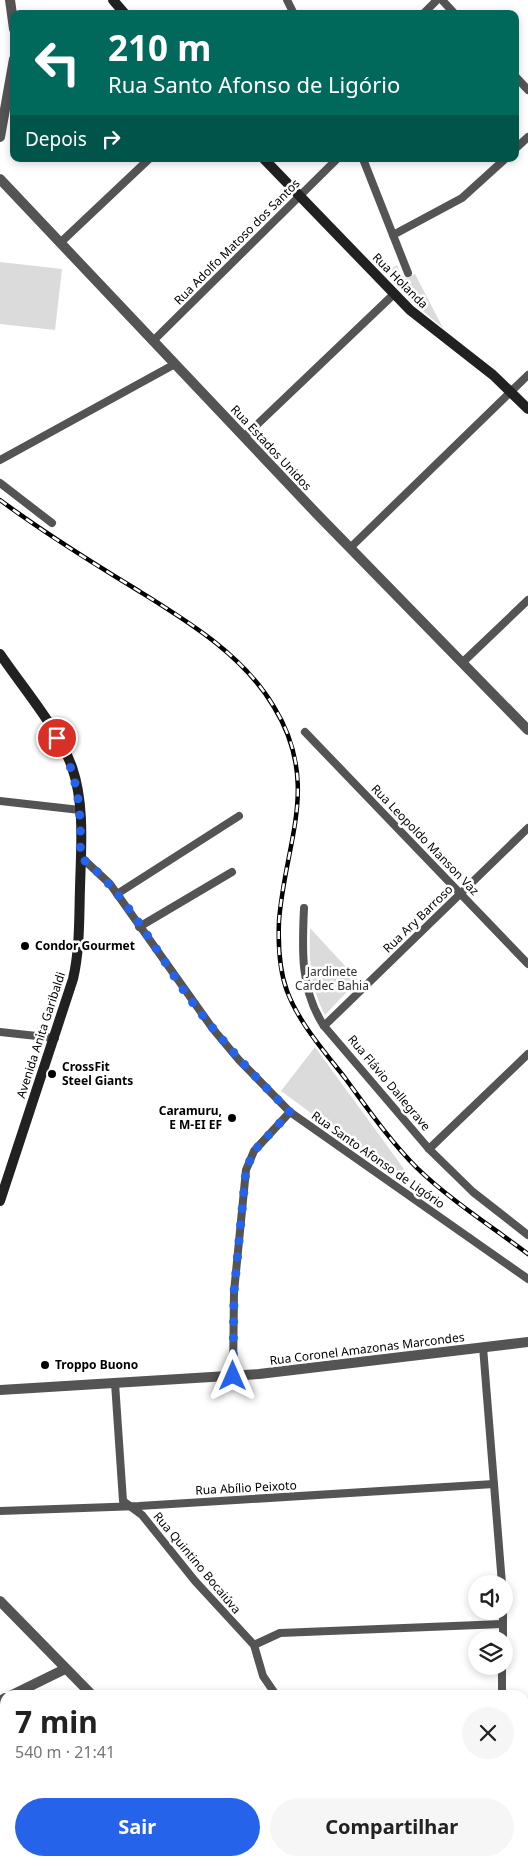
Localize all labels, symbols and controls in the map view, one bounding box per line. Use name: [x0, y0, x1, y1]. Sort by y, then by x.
text: 210 m: [108, 24, 211, 71]
icon: left: [25, 30, 90, 95]
text: Rua Santo Afonso de Ligório: [108, 69, 400, 99]
icon: right: [97, 125, 125, 153]
text: Depois: [25, 126, 87, 152]
street label: Rua Adolfo Matoso dos Santos: [170, 175, 303, 308]
street label: Rua Holanda: [369, 249, 432, 312]
street label: Rua Estados Unidos: [227, 401, 316, 494]
pin: [36, 717, 78, 759]
icon: arrive: [43, 724, 71, 752]
street label: Rua Leopoldo Manson Vaz: [368, 780, 483, 899]
street label: Rua Ary Barroso: [379, 881, 456, 956]
place label: Condor Gourmet: [35, 937, 135, 954]
marker: Condor Gourmet: [19, 940, 31, 952]
park label: Jardinete Cardec Bahia: [295, 963, 369, 994]
street label: Avenida Anita Garibaldi: [12, 970, 69, 1100]
street label: Rua Flávio Dallegrave: [344, 1031, 435, 1134]
place label: CrossFit Steel Giants: [62, 1058, 133, 1089]
marker: CrossFit Steel Giants: [46, 1068, 58, 1080]
place label: Caramuru, E M-EI EF: [159, 1102, 222, 1133]
street label: Rua Santo Afonso de Ligório: [308, 1107, 448, 1212]
marker: Caramuru, E M-EI EF: [226, 1112, 238, 1124]
street label: Rua Coronel Amazonas Marcondes: [269, 1328, 466, 1369]
position arrow: [206, 1349, 258, 1401]
place label: Troppo Buono: [55, 1356, 138, 1373]
marker: Troppo Buono: [39, 1359, 51, 1371]
street label: Rua Abílio Peixoto: [195, 1476, 297, 1499]
street label: Rua Quintino Bocaiúva: [150, 1508, 245, 1617]
map controls: [468, 1575, 513, 1675]
button: sound: [468, 1575, 513, 1620]
button: layers: [468, 1630, 513, 1675]
text: 7 min: [15, 1701, 98, 1742]
button: close: [462, 1707, 514, 1759]
text: 540 m · 21:41: [15, 1741, 115, 1763]
button: Sair: [15, 1798, 260, 1856]
button: Compartilhar: [270, 1798, 514, 1856]

